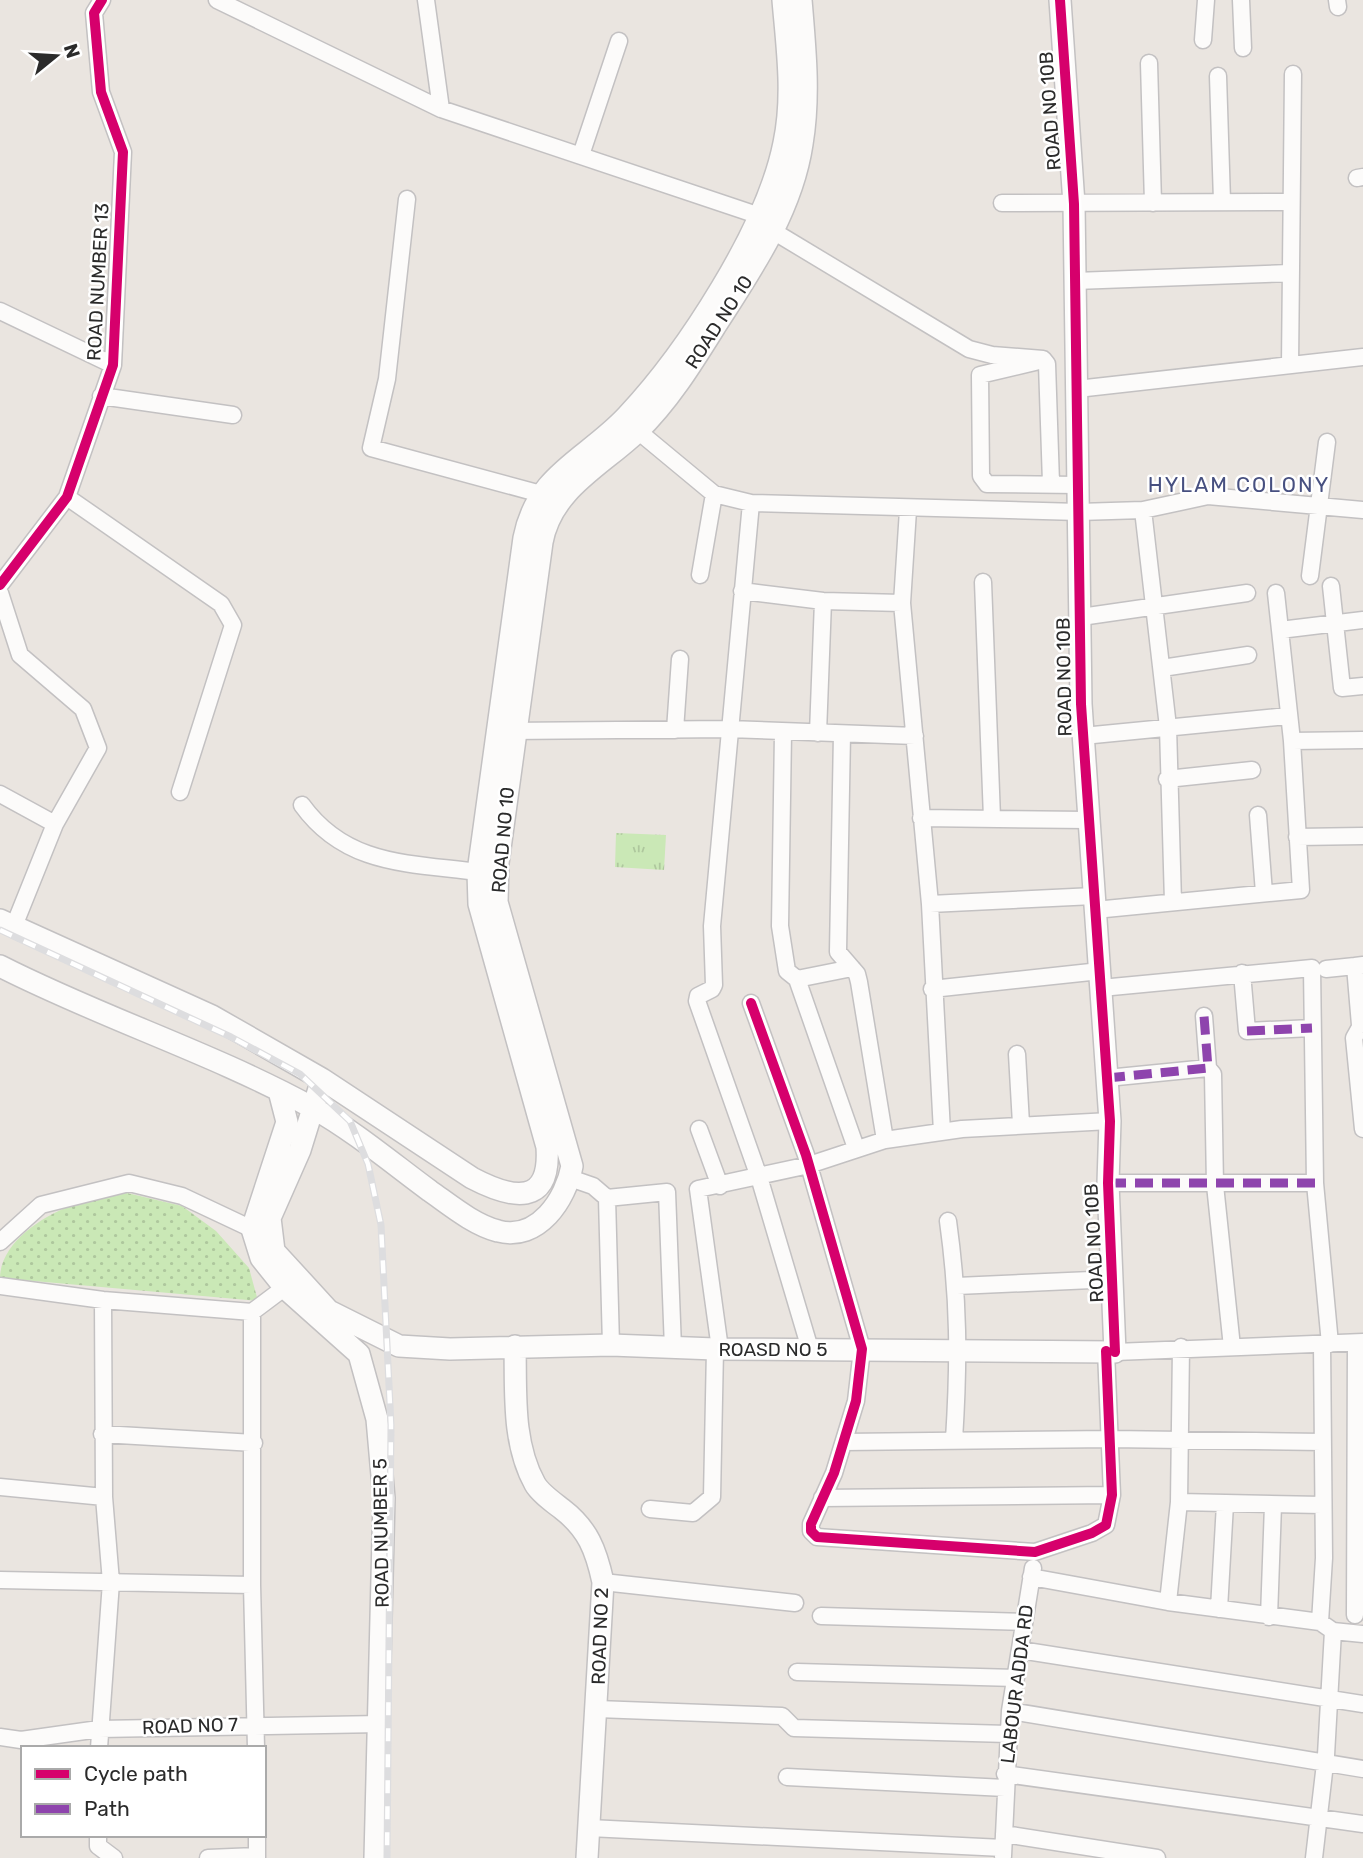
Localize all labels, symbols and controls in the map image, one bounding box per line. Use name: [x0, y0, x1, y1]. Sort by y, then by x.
north arrow: [21, 21, 91, 91]
text: N: [59, 41, 85, 61]
street label: ROAD NO 10B: [1034, 51, 1066, 171]
street label: ROAD NUMBER 13: [82, 203, 114, 361]
street label: ROAD NO 10: [680, 271, 758, 373]
district label: HYLAM COLONY: [1148, 472, 1330, 497]
street label: ROAD NO 10B: [1051, 617, 1077, 737]
street label: ROAD NO 10: [487, 786, 519, 894]
street label: ROAD NO 10B: [1079, 1183, 1109, 1303]
street label: ROASD NO 5: [718, 1338, 828, 1361]
street label: ROAD NUMBER 5: [368, 1458, 394, 1608]
street label: ROAD NO 2: [587, 1587, 613, 1685]
street label: LABOUR ADDA RD: [996, 1603, 1038, 1765]
street label: ROAD NO 7: [142, 1713, 239, 1739]
legend: [21, 1746, 266, 1837]
text: Cycle path: [84, 1761, 188, 1786]
text: Path: [84, 1796, 130, 1821]

